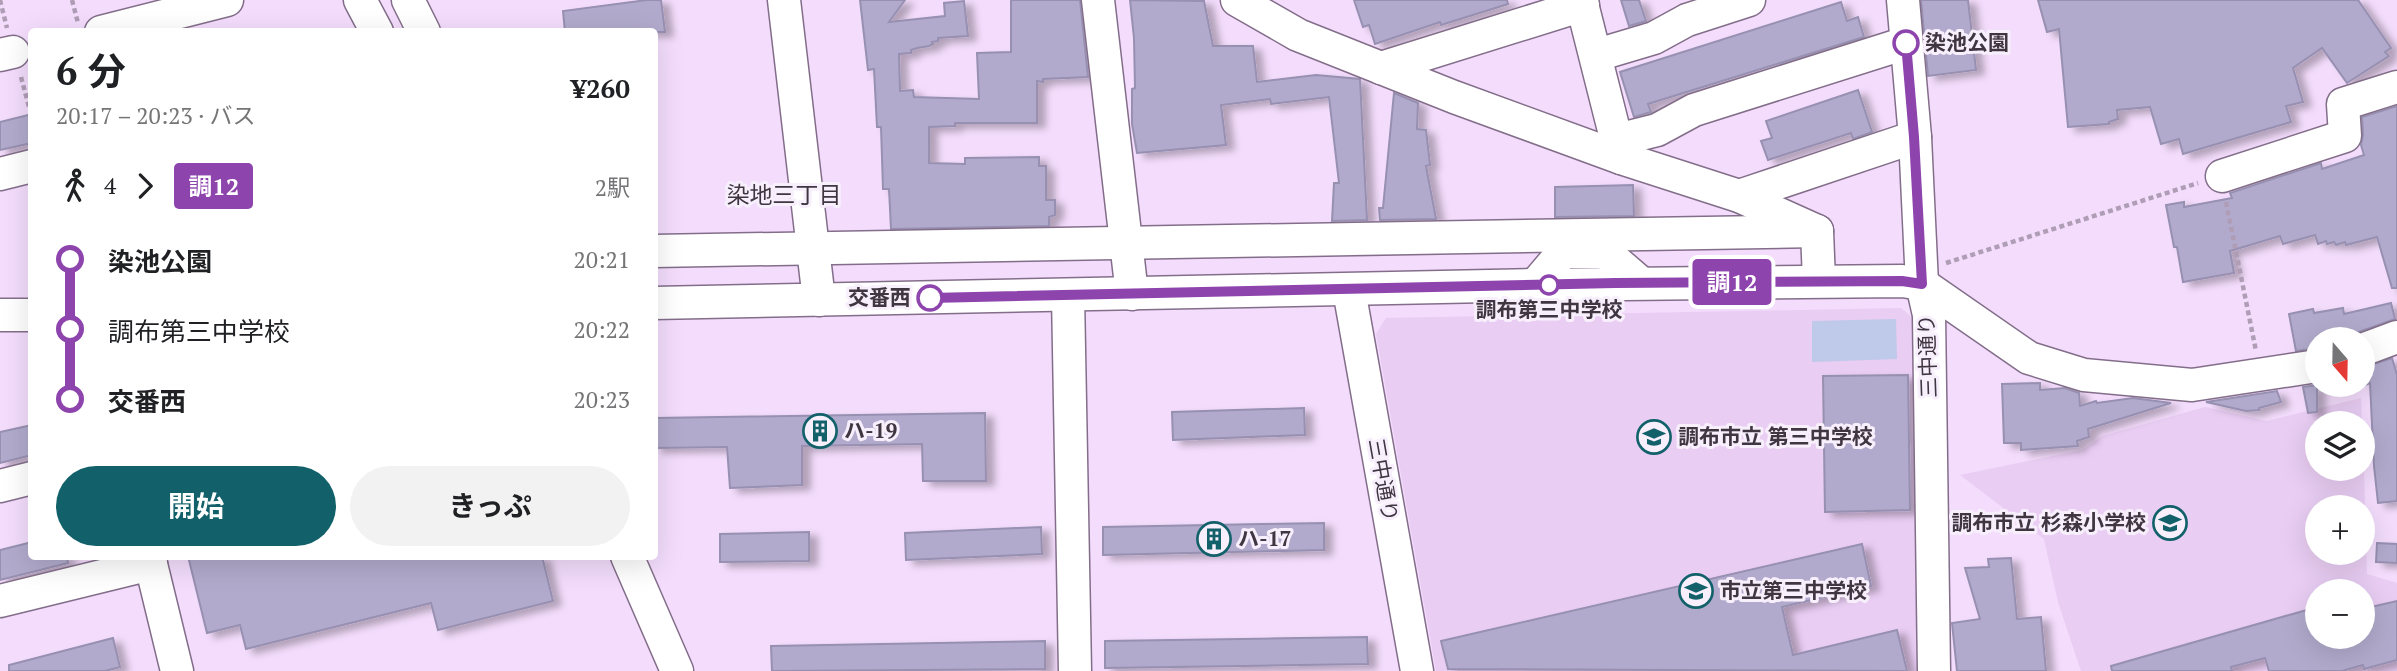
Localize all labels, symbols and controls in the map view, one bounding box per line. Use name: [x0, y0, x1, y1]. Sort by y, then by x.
place label: 染池公園: [1925, 28, 2009, 56]
marker: 染池公園: [1893, 30, 1919, 56]
text: 6 分: [56, 46, 126, 96]
text: ¥260: [571, 71, 630, 105]
text: 20:17 – 20:23 · バス: [56, 100, 256, 131]
icon: walk: [56, 167, 94, 205]
icon: forward: [126, 167, 164, 205]
text: 4: [104, 170, 116, 201]
text: 調12: [188, 170, 239, 202]
text: 2駅: [595, 172, 630, 203]
district label: 染地三丁目: [727, 179, 842, 210]
text: 染池公園: [108, 244, 212, 278]
text: 20:21: [573, 244, 630, 275]
line badge: 調12: [1692, 259, 1772, 305]
text: 調12: [1706, 266, 1758, 298]
marker: 調布第三中学校: [1539, 275, 1559, 295]
place label: 交番西: [848, 283, 911, 311]
marker: 交番西: [917, 285, 943, 311]
place label: 調布第三中学校: [1476, 295, 1623, 323]
text: 調布第三中学校: [108, 314, 290, 348]
text: 20:22: [573, 314, 630, 345]
street label: 三中通り: [1912, 314, 1942, 398]
north arrow: [2305, 327, 2375, 397]
map controls: [2305, 327, 2375, 649]
text: 交番西: [108, 384, 186, 418]
text: 20:23: [573, 384, 630, 415]
button: layers: [2305, 411, 2375, 481]
building icon: ハ-19: [801, 412, 839, 450]
place label: ハ-19: [844, 416, 898, 444]
school or university icon: 調布市立 第三中学校: [1635, 418, 1673, 456]
place label: 調布市立 第三中学校: [1678, 422, 1873, 450]
street label: 三中通り: [1363, 436, 1405, 524]
button: 開始: [56, 466, 336, 546]
button: きっぷ: [350, 466, 630, 546]
button: +: [2305, 495, 2375, 565]
school or university icon: 調布市立 杉森小学校: [2151, 504, 2189, 542]
place label: 調布市立 杉森小学校: [1951, 508, 2146, 536]
building icon: ハ-17: [1195, 520, 1233, 558]
place label: ハ-17: [1238, 524, 1291, 552]
school or university icon: 市立第三中学校: [1677, 572, 1715, 610]
place label: 市立第三中学校: [1720, 576, 1867, 604]
button: −: [2305, 579, 2375, 649]

